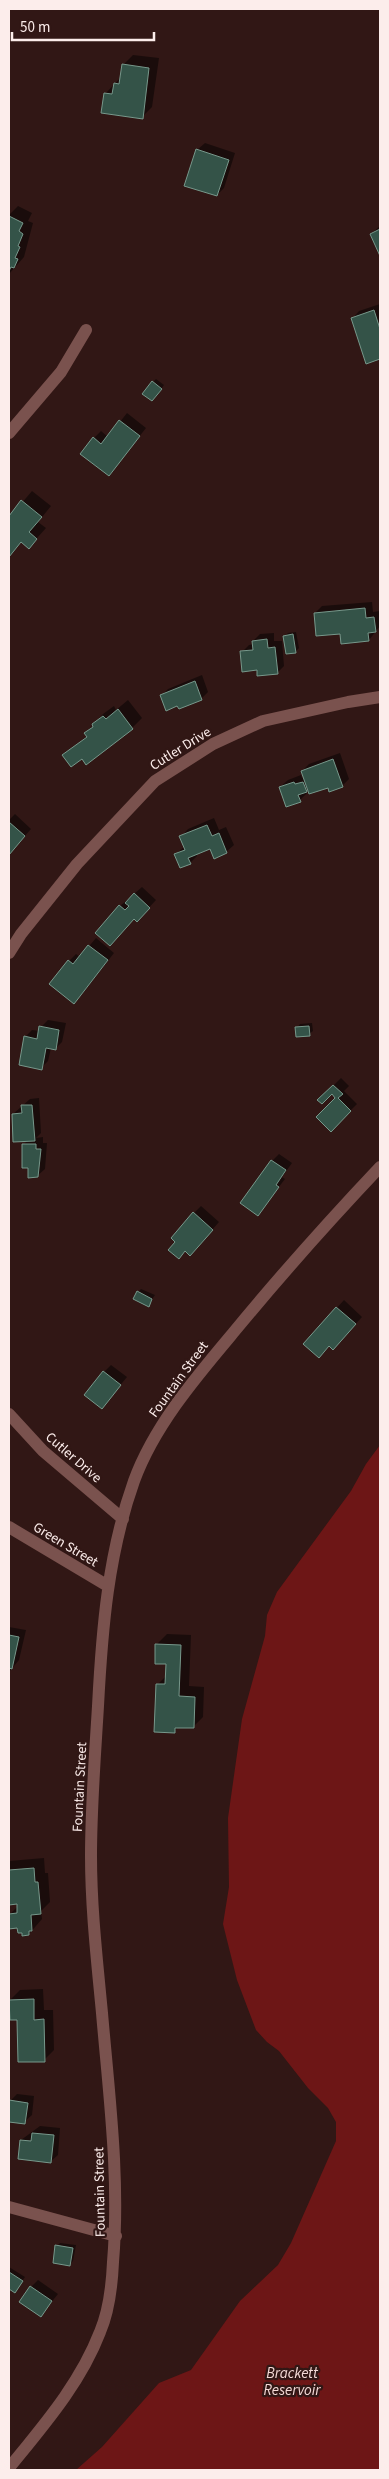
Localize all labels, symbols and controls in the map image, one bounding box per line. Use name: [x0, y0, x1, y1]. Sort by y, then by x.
scale bar: [12, 10, 155, 42]
text: 50 m: [20, 17, 50, 38]
street label: Cutler Drive: [146, 722, 215, 776]
street label: Fountain Street: [144, 1337, 214, 1422]
street label: Cutler Drive: [41, 1428, 106, 1488]
street label: Green Street: [29, 1518, 102, 1572]
street label: Fountain Street: [68, 1741, 92, 1833]
street label: Fountain Street: [89, 2147, 111, 2237]
water label: Brackett Reservoir: [264, 2363, 321, 2401]

